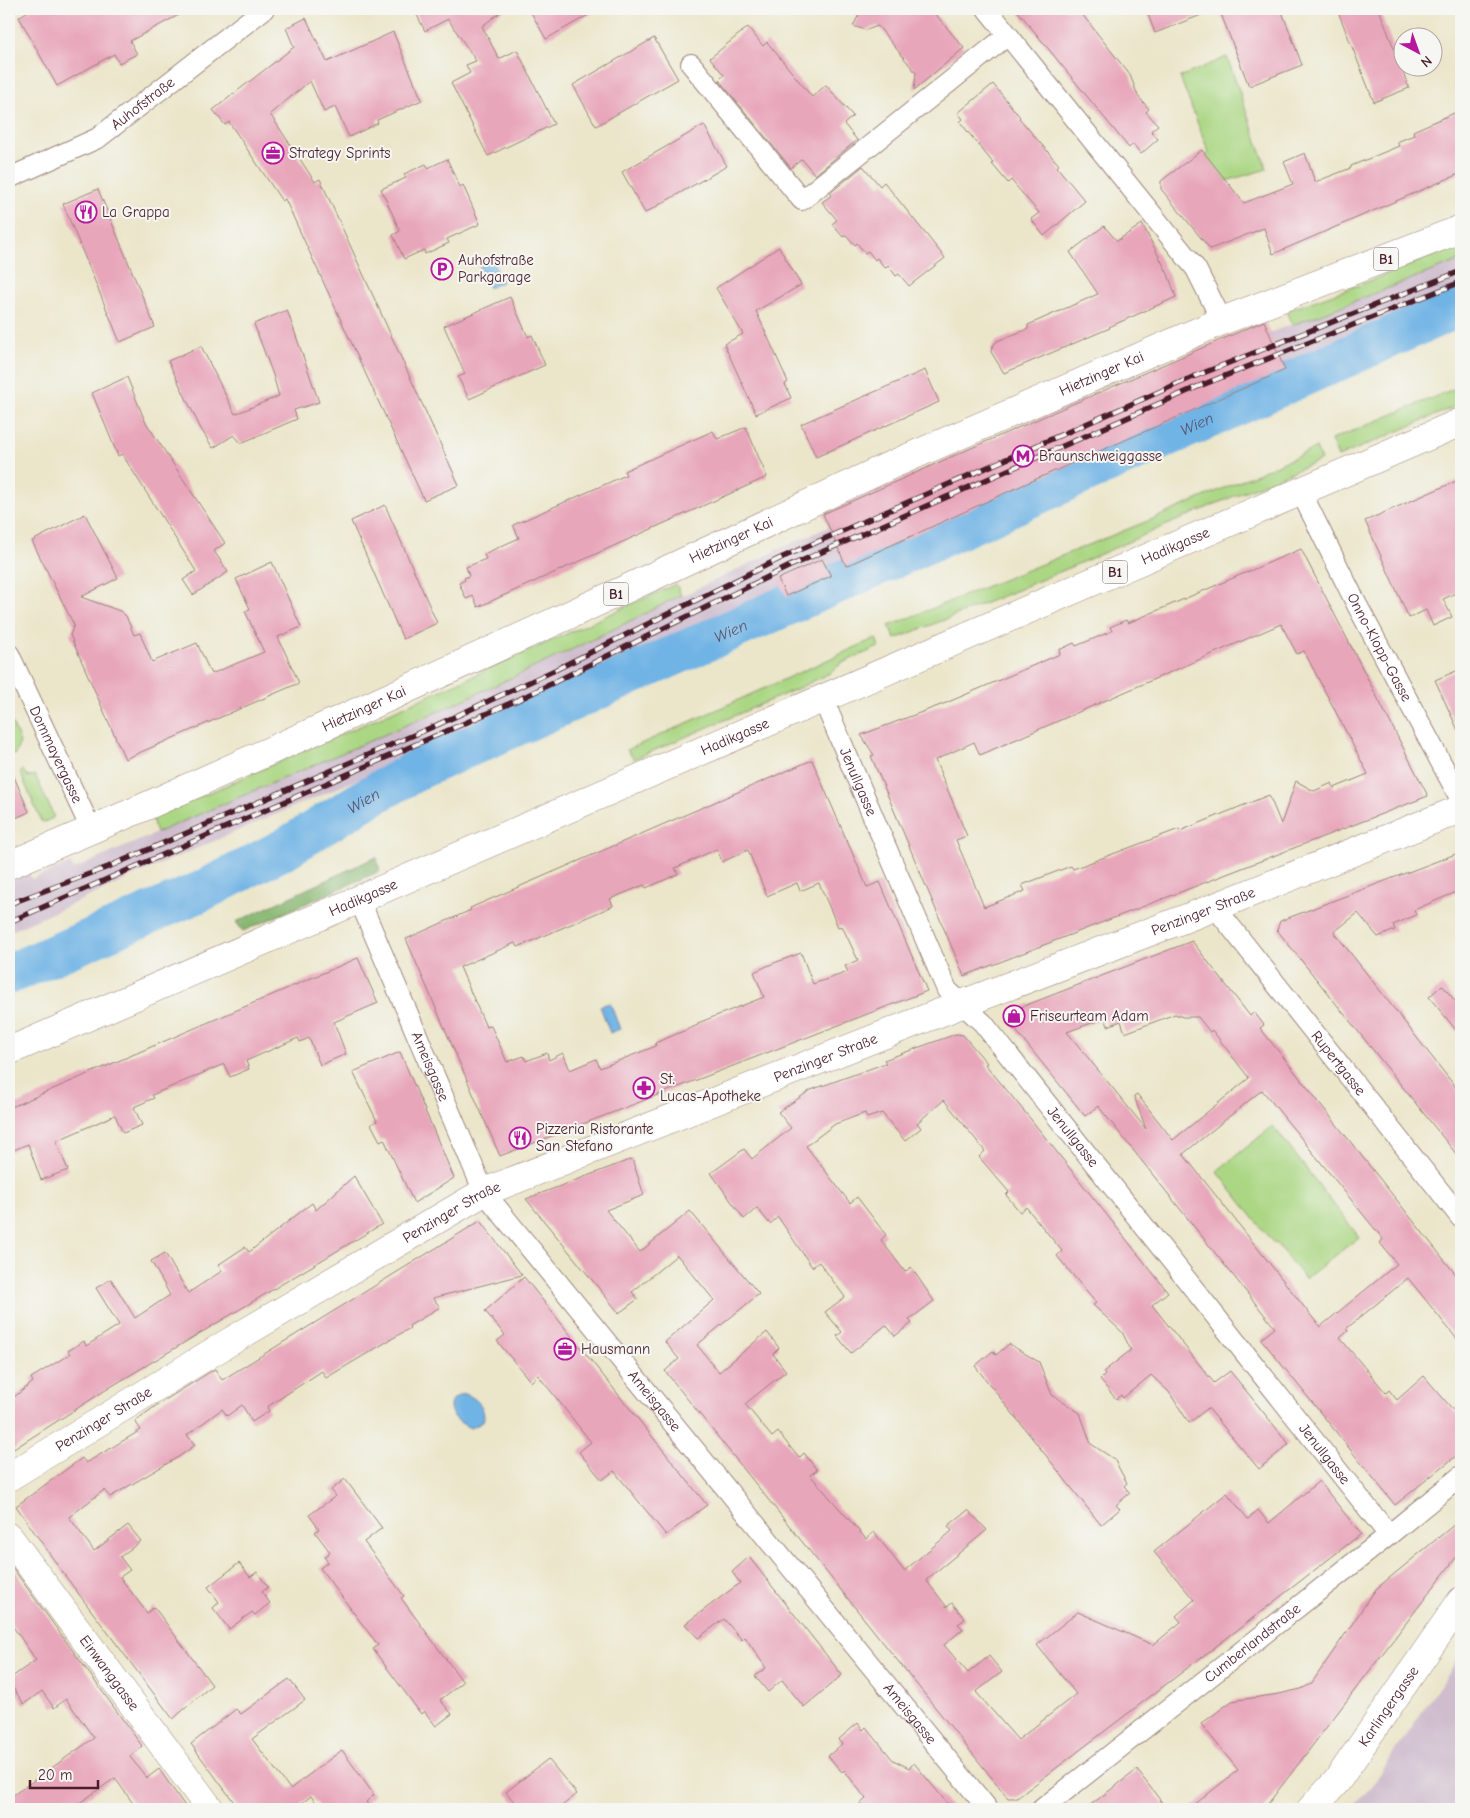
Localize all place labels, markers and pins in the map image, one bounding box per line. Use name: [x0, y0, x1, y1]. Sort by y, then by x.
office icon: Strategy Sprints: [261, 141, 285, 165]
place label: Strategy Sprints: [289, 144, 390, 162]
restaurant icon: La Grappa: [74, 200, 98, 224]
place label: La Grappa: [102, 203, 170, 221]
place label: Auhofstraße Parkgarage: [458, 251, 534, 286]
parking icon: Auhofstraße Parkgarage: [430, 257, 454, 281]
metro station icon: Braunschweiggasse: [1011, 444, 1035, 468]
place label: Braunschweiggasse: [1039, 447, 1163, 465]
shop icon: Friseurteam Adam: [1002, 1004, 1026, 1028]
place label: Friseurteam Adam: [1030, 1007, 1149, 1025]
place label: St. Lucas-Apotheke: [660, 1070, 762, 1105]
pharmacy icon: St. Lucas-Apotheke: [632, 1076, 656, 1100]
place label: Pizzeria Ristorante San Stefano: [536, 1120, 654, 1155]
restaurant icon: Pizzeria Ristorante San Stefano: [508, 1126, 532, 1150]
office icon: Hausmann: [553, 1337, 577, 1361]
place label: Hausmann: [581, 1340, 650, 1358]

